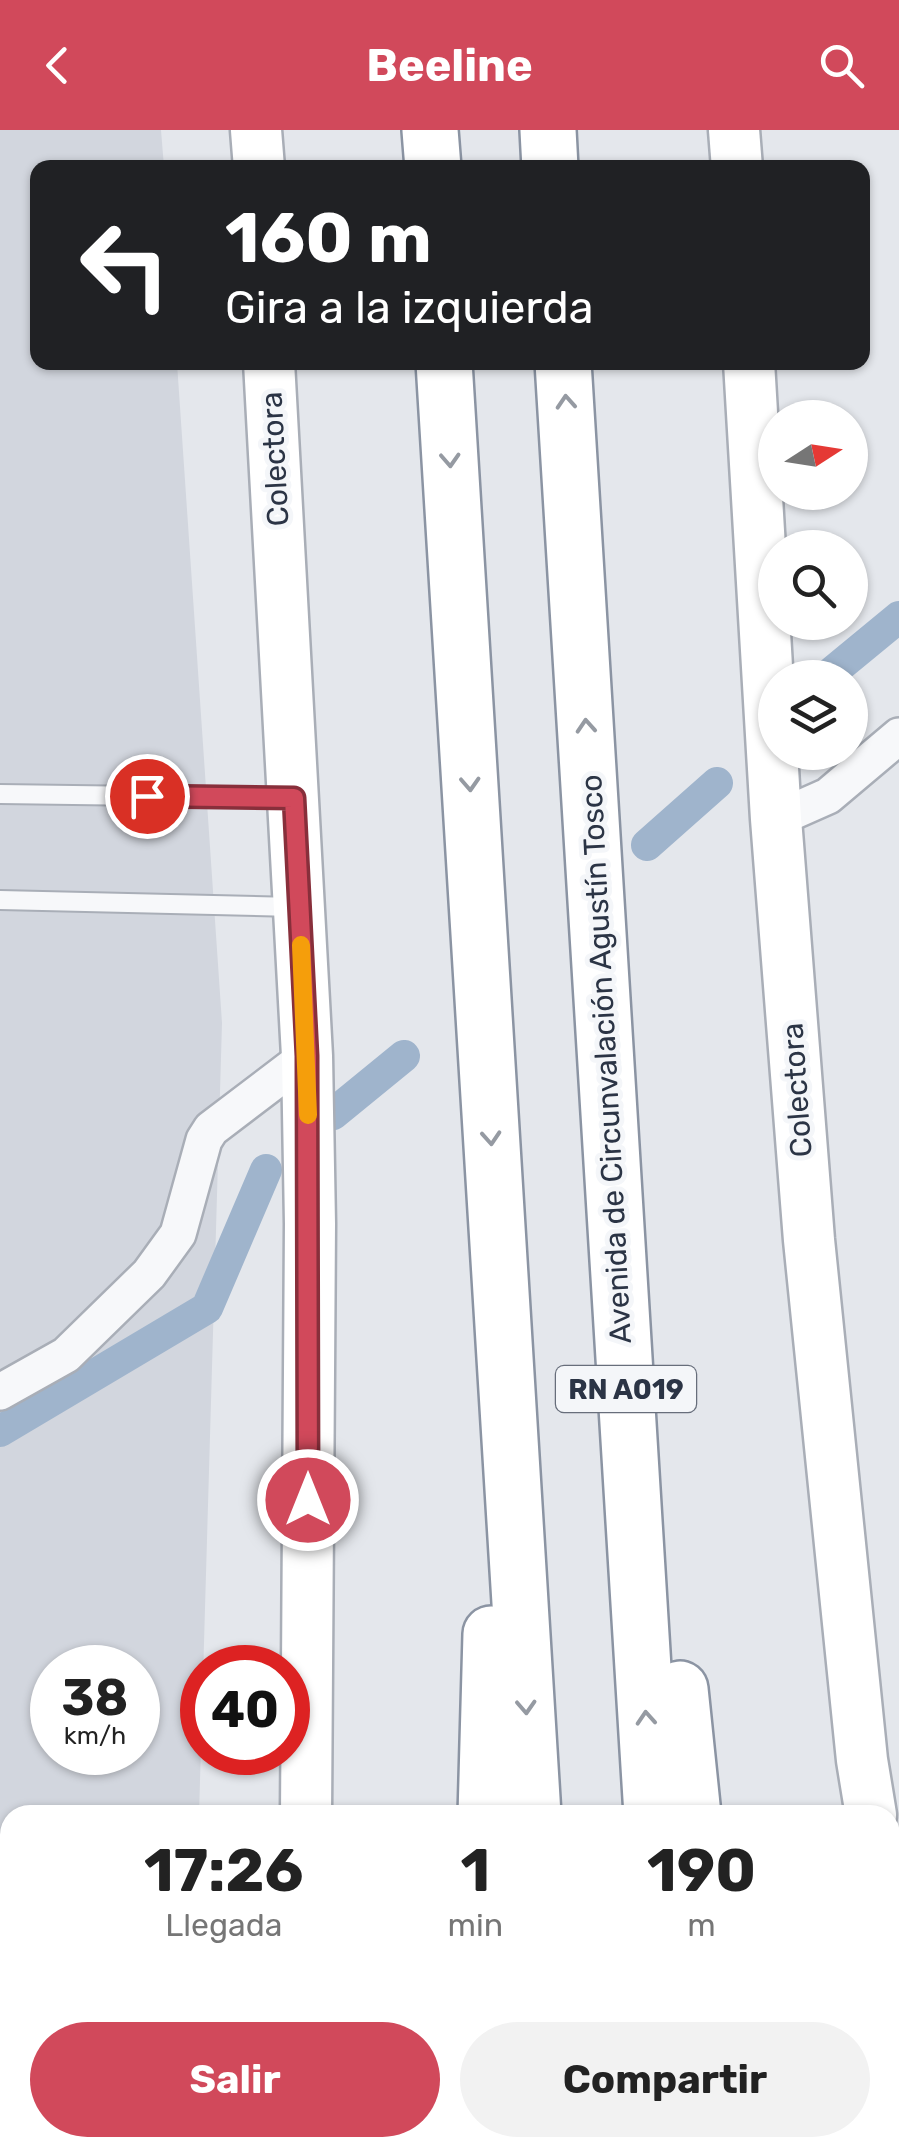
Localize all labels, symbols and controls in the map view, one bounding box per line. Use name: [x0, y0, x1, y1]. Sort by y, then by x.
icon: back: [30, 38, 85, 93]
icon: search: [814, 38, 869, 93]
text: Beeline: [366, 39, 533, 92]
text: 160 m: [225, 197, 432, 280]
icon: left: [60, 200, 190, 330]
text: Gira a la izquierda: [225, 281, 594, 334]
street label: Colectora: [254, 391, 296, 527]
one-way arrow: [556, 394, 577, 410]
north arrow: [758, 400, 868, 510]
map controls: [758, 400, 868, 770]
one-way arrow: [439, 452, 460, 468]
button: search: [758, 530, 868, 640]
button: layers: [758, 660, 868, 770]
one-way arrow: [576, 718, 597, 734]
pin: [105, 754, 190, 839]
icon: arrive: [120, 769, 175, 824]
street label: Avenida de Circunvalación Agustín Tosco: [573, 774, 639, 1344]
one-way arrow: [459, 777, 480, 793]
street label: Colectora: [774, 1022, 820, 1158]
one-way arrow: [480, 1130, 501, 1146]
road number: RN A019: [556, 1366, 696, 1412]
position arrow: [256, 1448, 360, 1552]
speed limit sign: 40: [180, 1645, 310, 1775]
text: 38: [62, 1668, 128, 1728]
one-way arrow: [515, 1699, 536, 1715]
one-way arrow: [636, 1709, 657, 1725]
text: km/h: [64, 1721, 126, 1750]
text: 17:26: [144, 1835, 304, 1906]
text: 1: [460, 1835, 490, 1906]
text: 190: [647, 1835, 756, 1906]
text: Llegada: [165, 1906, 282, 1944]
text: min: [448, 1906, 503, 1944]
text: m: [687, 1906, 716, 1944]
button: Salir: [30, 2022, 440, 2137]
button: Compartir: [460, 2022, 870, 2137]

